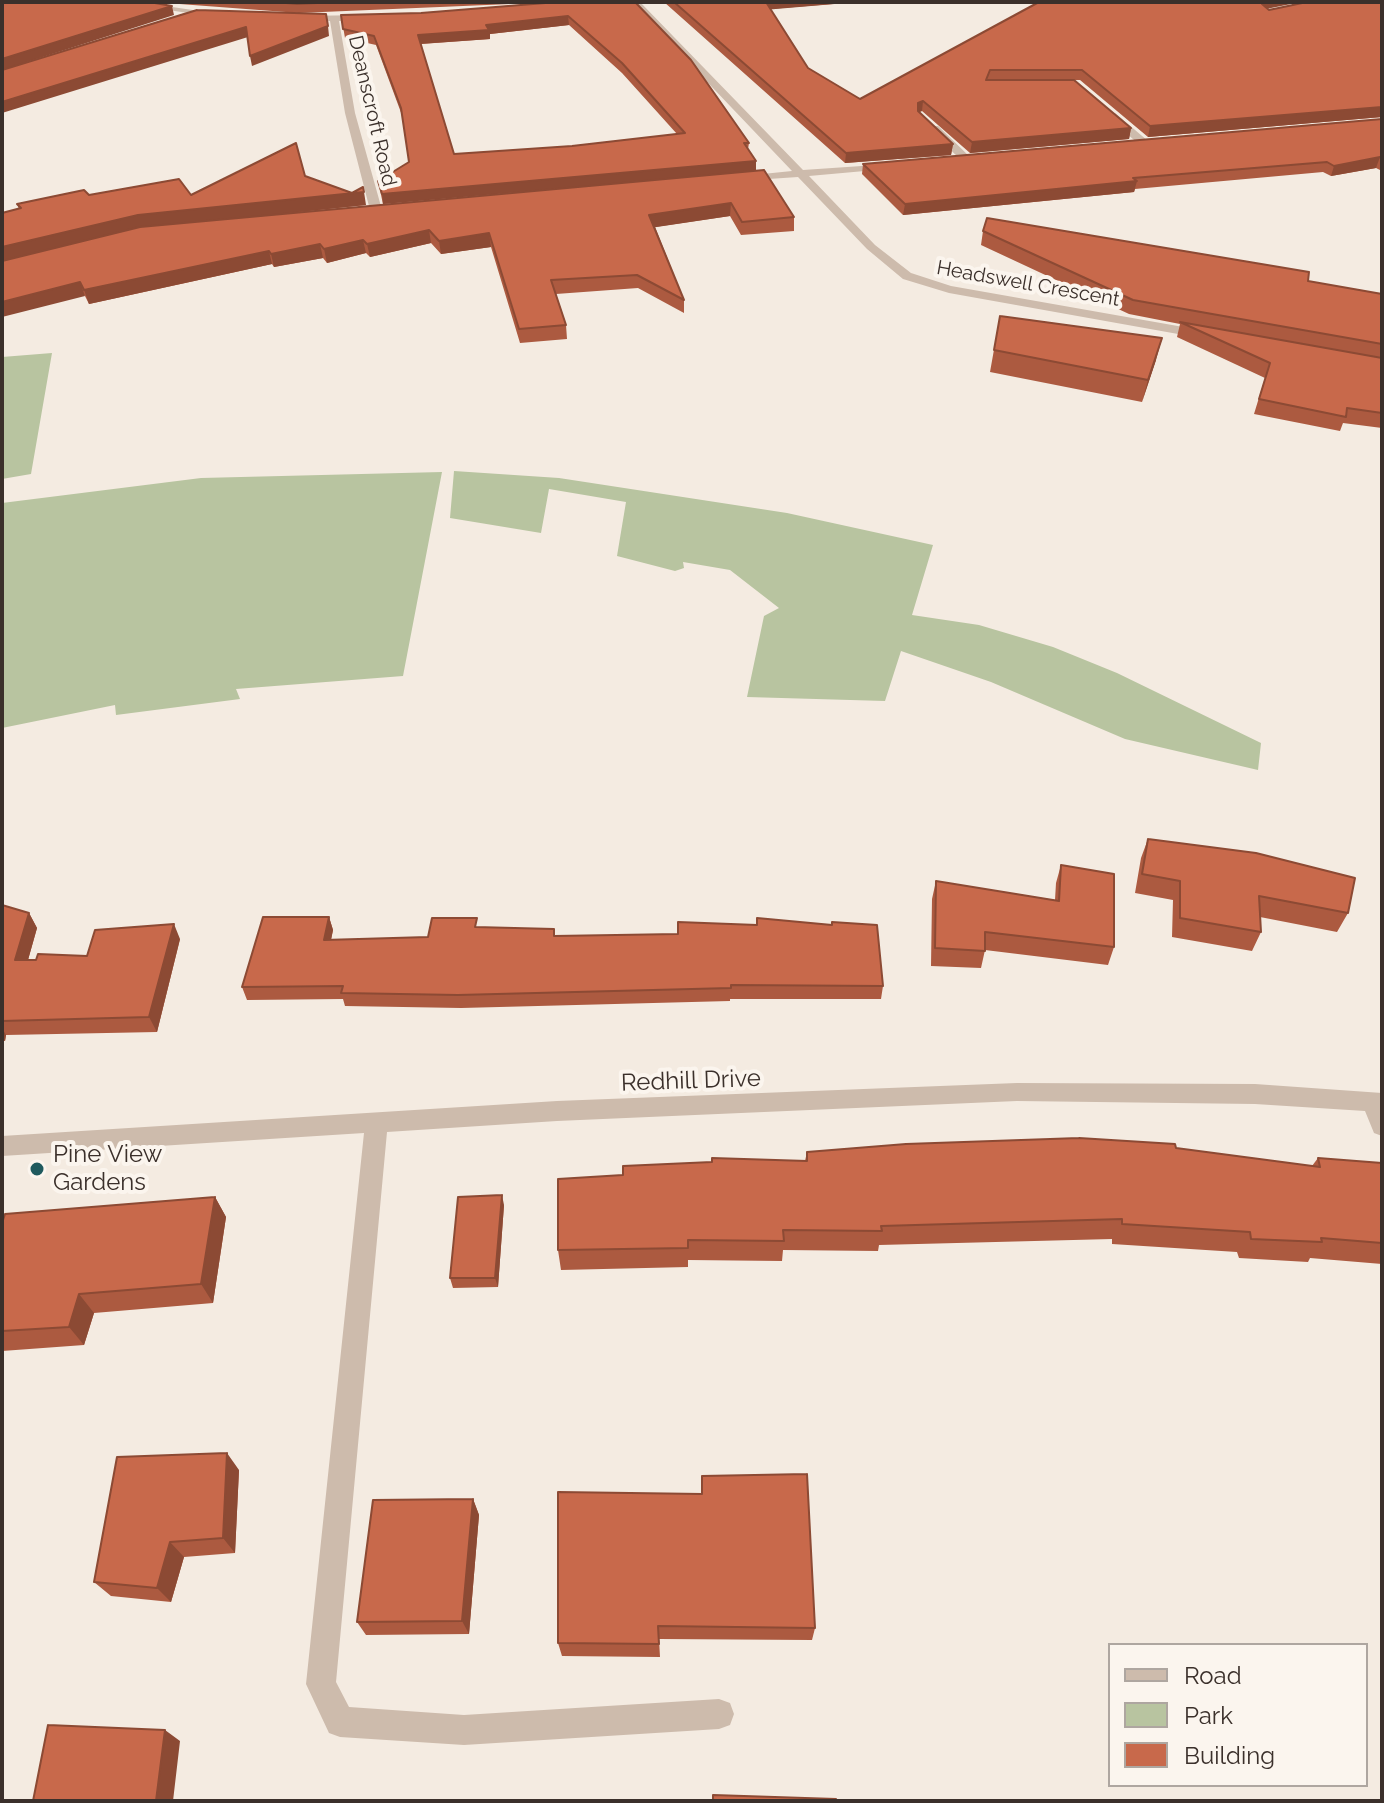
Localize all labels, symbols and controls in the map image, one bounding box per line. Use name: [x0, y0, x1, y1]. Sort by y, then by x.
street label: Deanscroft Road: [343, 33, 401, 189]
street label: Headswell Crescent: [935, 256, 1121, 312]
street label: Redhill Drive: [621, 1064, 761, 1098]
place label: Pine View Gardens: [53, 1141, 162, 1197]
marker: Pine View Gardens: [28, 1160, 46, 1178]
legend: [1108, 1643, 1368, 1787]
text: Road: [1184, 1661, 1242, 1690]
text: Park: [1184, 1701, 1233, 1730]
text: Building: [1184, 1741, 1275, 1770]

